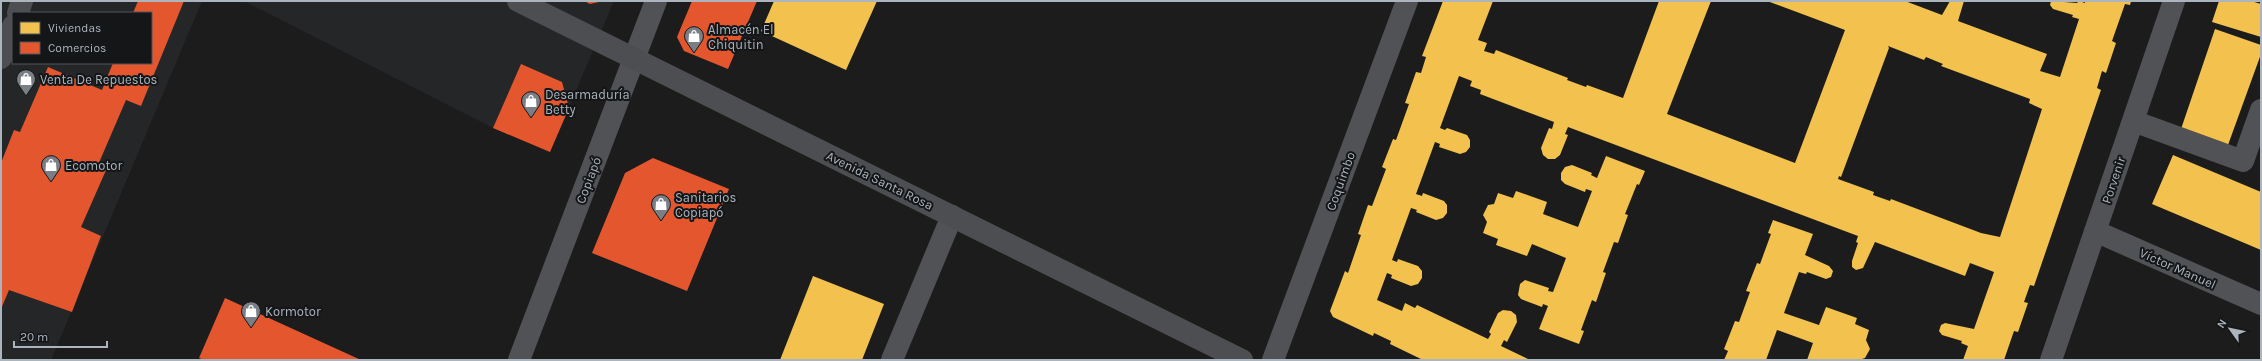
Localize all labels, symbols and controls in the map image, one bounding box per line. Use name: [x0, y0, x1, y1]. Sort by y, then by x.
legend: [12, 12, 152, 64]
text: Viviendas: [48, 21, 101, 35]
place label: Almacén El Chiquitin: [708, 22, 774, 53]
shop icon: Almacén El Chiquitin: [683, 25, 705, 53]
text: Comercios: [48, 41, 106, 55]
shop icon: Venta De Repuestos: [15, 68, 37, 96]
place label: Venta De Repuestos: [40, 72, 158, 87]
place label: Desarmaduría Betty: [545, 87, 630, 117]
shop icon: Desarmaduría Betty: [520, 90, 542, 118]
street label: Avenida Santa Rosa: [824, 148, 936, 213]
street label: Coquimbo: [1323, 150, 1359, 213]
shop icon: Ecomotor: [40, 154, 62, 182]
street label: Porvenir: [2098, 154, 2129, 206]
street label: Copiapó: [573, 155, 604, 205]
place label: Ecomotor: [65, 158, 122, 173]
place label: Sanitarios Copiapó: [675, 190, 736, 220]
shop icon: Sanitarios Copiapó: [650, 193, 672, 221]
street label: Víctor Manuel: [2137, 245, 2218, 292]
shop icon: Kormotor: [240, 300, 262, 328]
place label: Kormotor: [265, 304, 321, 319]
north arrow: [2210, 309, 2250, 349]
text: N: [2214, 317, 2230, 331]
scale bar: [14, 323, 107, 349]
text: 20 m: [20, 330, 48, 344]

